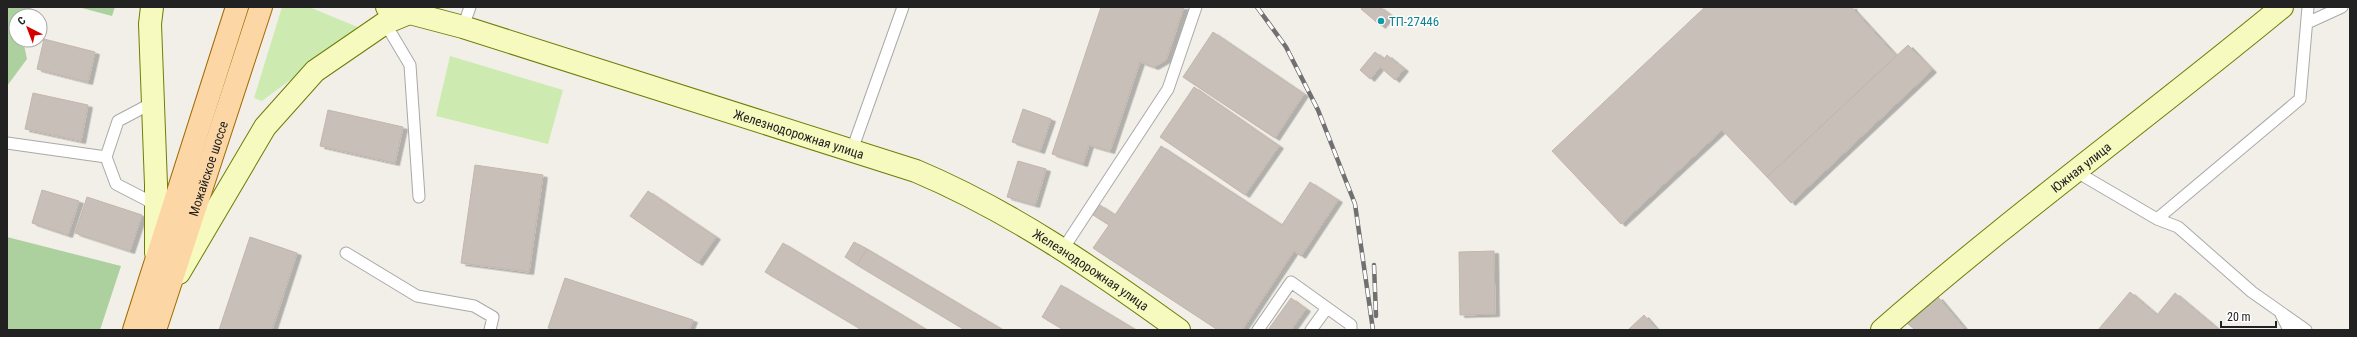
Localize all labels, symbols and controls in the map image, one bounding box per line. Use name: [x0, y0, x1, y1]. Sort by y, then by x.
north arrow: [8, 8, 48, 48]
text: С: [15, 14, 28, 28]
place label: ТП-27446: [1389, 14, 1439, 29]
marker: ТП-27446: [1376, 16, 1386, 26]
street label: Железнодорожная улица: [732, 106, 866, 162]
street label: Можайское шоссе: [186, 119, 231, 218]
street label: Южная улица: [2048, 139, 2114, 196]
street label: Железнодорожная улица: [1030, 226, 1151, 314]
scale bar: [2221, 303, 2276, 329]
text: 20 m: [2227, 310, 2251, 324]

